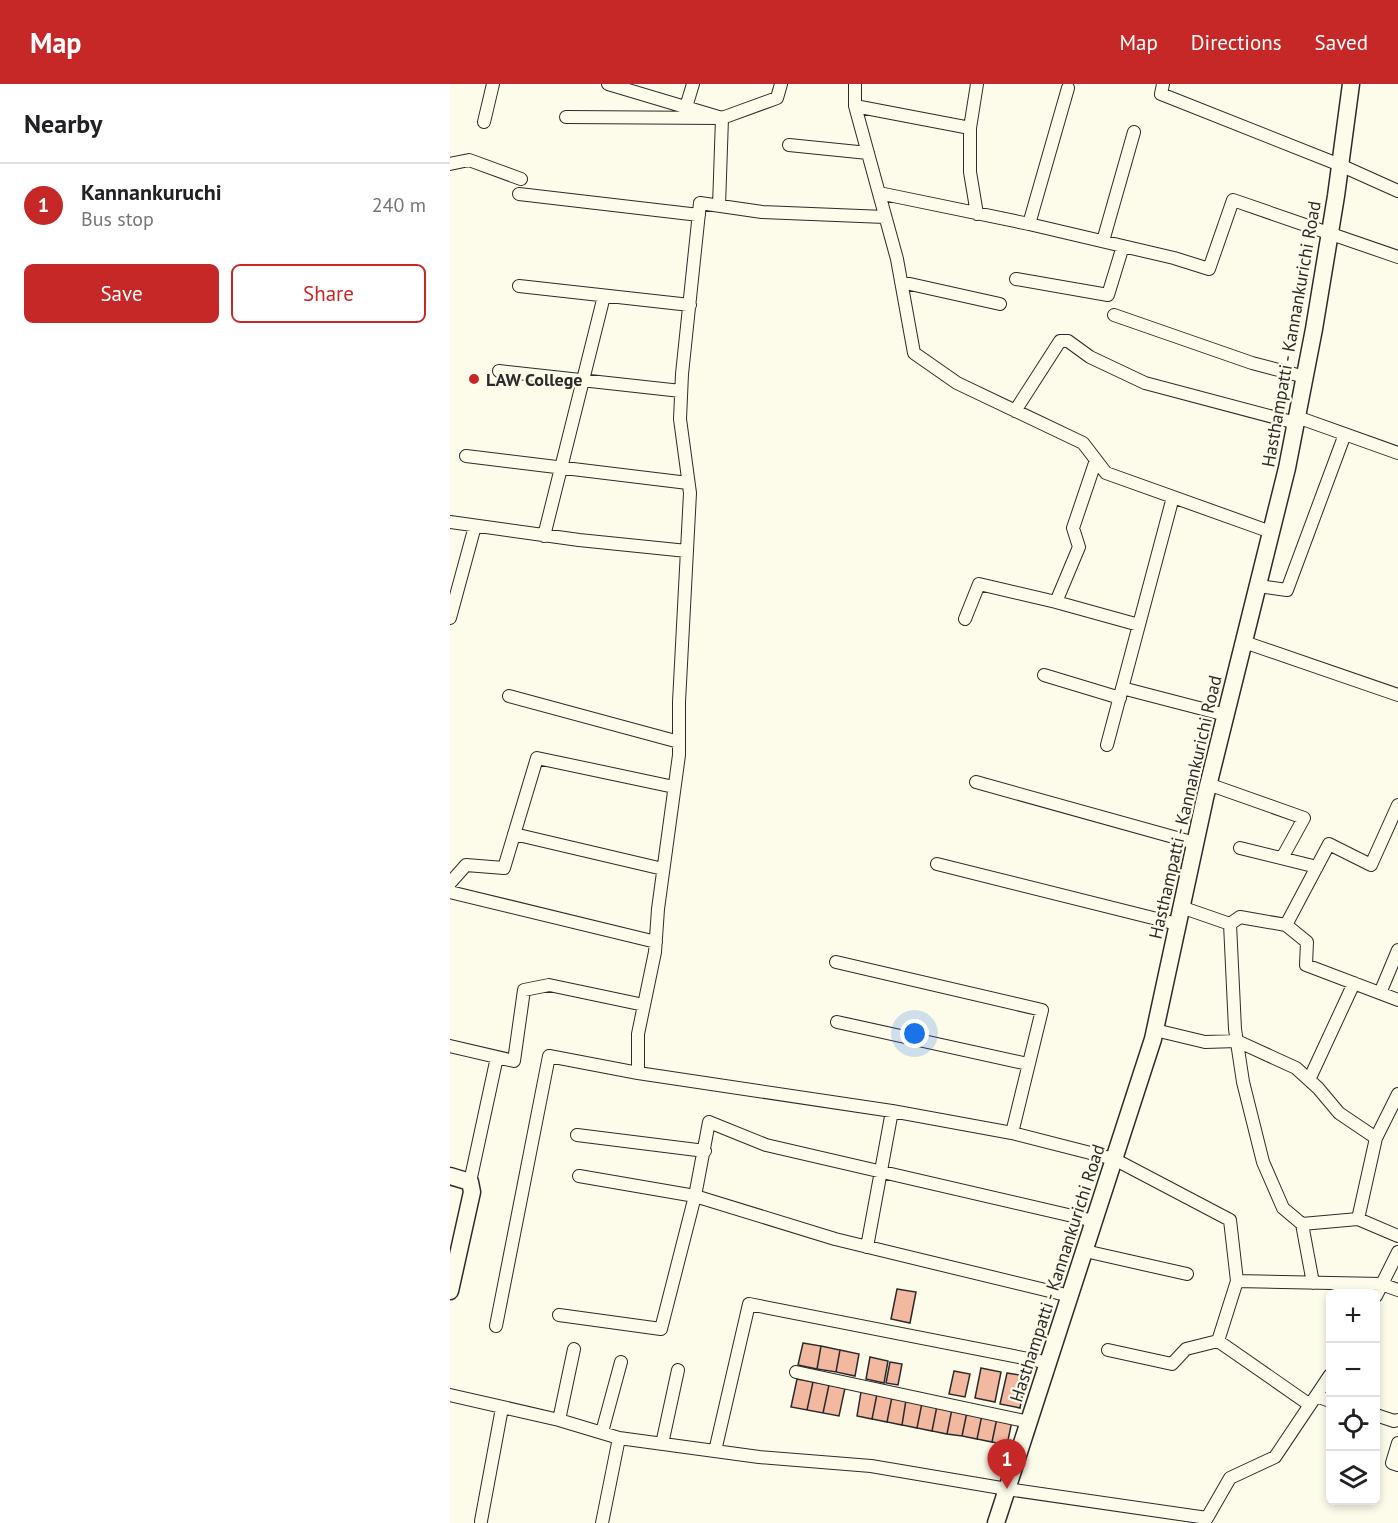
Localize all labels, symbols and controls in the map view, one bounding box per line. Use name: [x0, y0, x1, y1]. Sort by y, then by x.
text: Map: [30, 24, 81, 61]
text: Map: [1119, 29, 1158, 56]
text: Directions: [1191, 29, 1282, 56]
text: Saved: [1315, 29, 1368, 56]
text: Nearby: [24, 107, 102, 140]
text: Kannankuruchi: [81, 178, 222, 206]
text: 1: [38, 192, 49, 218]
text: 240 m: [372, 192, 426, 218]
street label: Hasthampatti - Kannankurichi Road: [1256, 199, 1326, 469]
text: Bus stop: [81, 206, 154, 232]
button: Save: [24, 264, 219, 323]
button: Share: [231, 264, 426, 323]
place label: LAW College: [486, 368, 582, 391]
marker: LAW College: [467, 372, 481, 386]
street label: Hasthampatti - Kannankurichi Road: [1143, 673, 1227, 941]
your location: [900, 1019, 929, 1048]
street label: Hasthampatti - Kannankurichi Road: [1004, 1141, 1110, 1405]
map controls: [1326, 1289, 1380, 1505]
button: +: [1326, 1289, 1380, 1343]
button: −: [1326, 1343, 1380, 1397]
button: locate: [1326, 1397, 1380, 1451]
pin: 1: [988, 1440, 1026, 1489]
button: layers: [1326, 1451, 1380, 1505]

